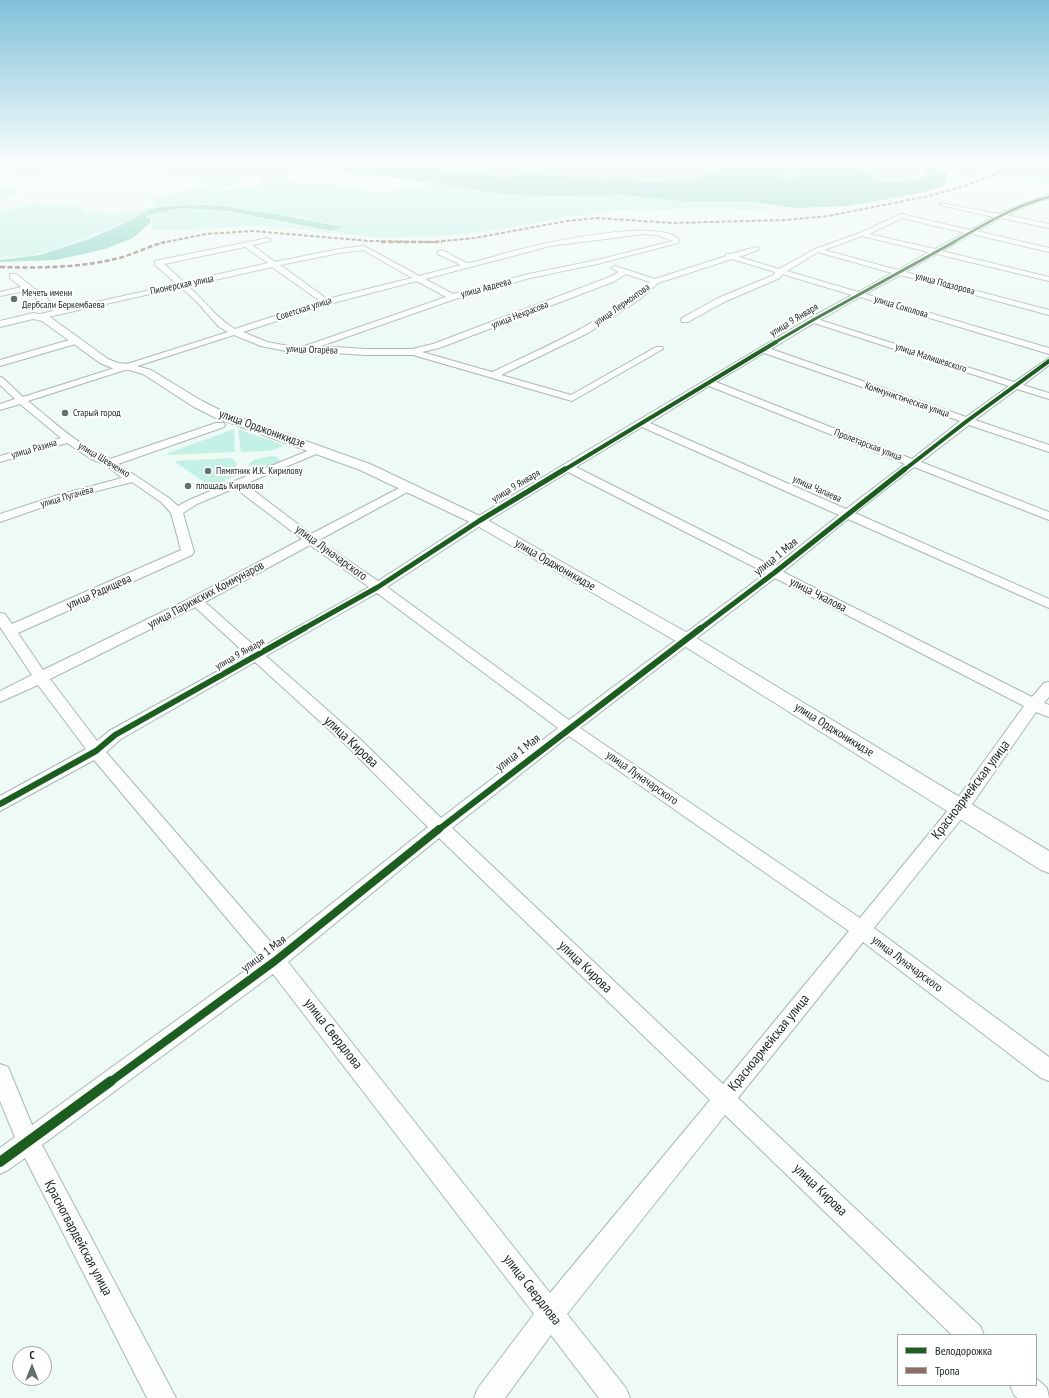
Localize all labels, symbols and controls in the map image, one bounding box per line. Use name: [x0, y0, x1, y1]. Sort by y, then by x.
street label: улица Подзорова: [914, 270, 976, 298]
street label: Пионерская улица: [149, 272, 215, 298]
street label: улица Авдеева: [459, 275, 513, 301]
street label: улица Лермонтова: [592, 281, 652, 329]
place label: Мечеть имени Дербсали Беркембаева: [22, 287, 105, 310]
street label: улица Соколова: [873, 293, 929, 321]
marker: Мечеть имени Дербсали Беркембаева: [9, 294, 19, 304]
street label: Советская улица: [275, 294, 333, 324]
street label: улица Некрасова: [490, 299, 550, 331]
street label: улица 9 Января: [768, 301, 820, 339]
street label: улица Малишевского: [894, 341, 968, 375]
street label: улица Огарёва: [286, 343, 338, 357]
street label: Коммунистическая улица: [863, 380, 951, 420]
place label: Старый город: [73, 407, 121, 419]
street label: улица Орджоникидзе: [217, 407, 307, 451]
marker: Старый город: [60, 408, 70, 418]
street label: Пролетарская улица: [832, 427, 904, 463]
street label: улица Разина: [10, 437, 58, 461]
street label: улица Шевченко: [76, 440, 132, 480]
place label: Пямятник И.К. Кирилову: [216, 465, 302, 477]
marker: Пямятник И.К. Кирилову: [203, 466, 213, 476]
street label: улица 9 Января: [490, 467, 542, 505]
street label: улица Чапаева: [791, 473, 843, 505]
place label: площадь Кирилова: [196, 480, 264, 492]
marker: площадь Кирилова: [183, 481, 193, 491]
street label: улица Пугачёва: [39, 484, 95, 510]
street label: улица Луначарского: [292, 522, 370, 584]
street label: улица 1 Мая: [751, 535, 801, 579]
street label: улица Орджоникидзе: [512, 536, 598, 594]
street label: улица Парижских Коммунаров: [145, 558, 267, 632]
street label: улица Радищева: [64, 571, 134, 613]
street label: улица Чкалова: [787, 574, 849, 616]
street label: улица 9 Января: [213, 636, 267, 672]
street label: улица Орджоникидзе: [792, 700, 876, 760]
street label: улица Кирова: [320, 713, 382, 771]
street label: улица 1 Мая: [493, 731, 543, 775]
street label: Красноармейская улица: [928, 737, 1014, 843]
street label: улица Луначарского: [603, 748, 681, 808]
street label: улица 1 Мая: [239, 933, 289, 975]
street label: улица Луначарского: [869, 933, 945, 995]
street label: улица Кирова: [555, 937, 615, 997]
street label: Красноармейская улица: [725, 991, 813, 1095]
street label: улица Свердлова: [300, 995, 366, 1073]
street label: улица Кирова: [790, 1160, 850, 1220]
street label: Красногвардейская улица: [40, 1177, 116, 1299]
street label: улица Свердлова: [499, 1251, 565, 1329]
legend: [897, 1334, 1037, 1386]
text: Велодорожка: [935, 1343, 992, 1358]
north arrow: [12, 1346, 52, 1386]
text: С: [29, 1348, 35, 1362]
text: Тропа: [935, 1363, 960, 1378]

